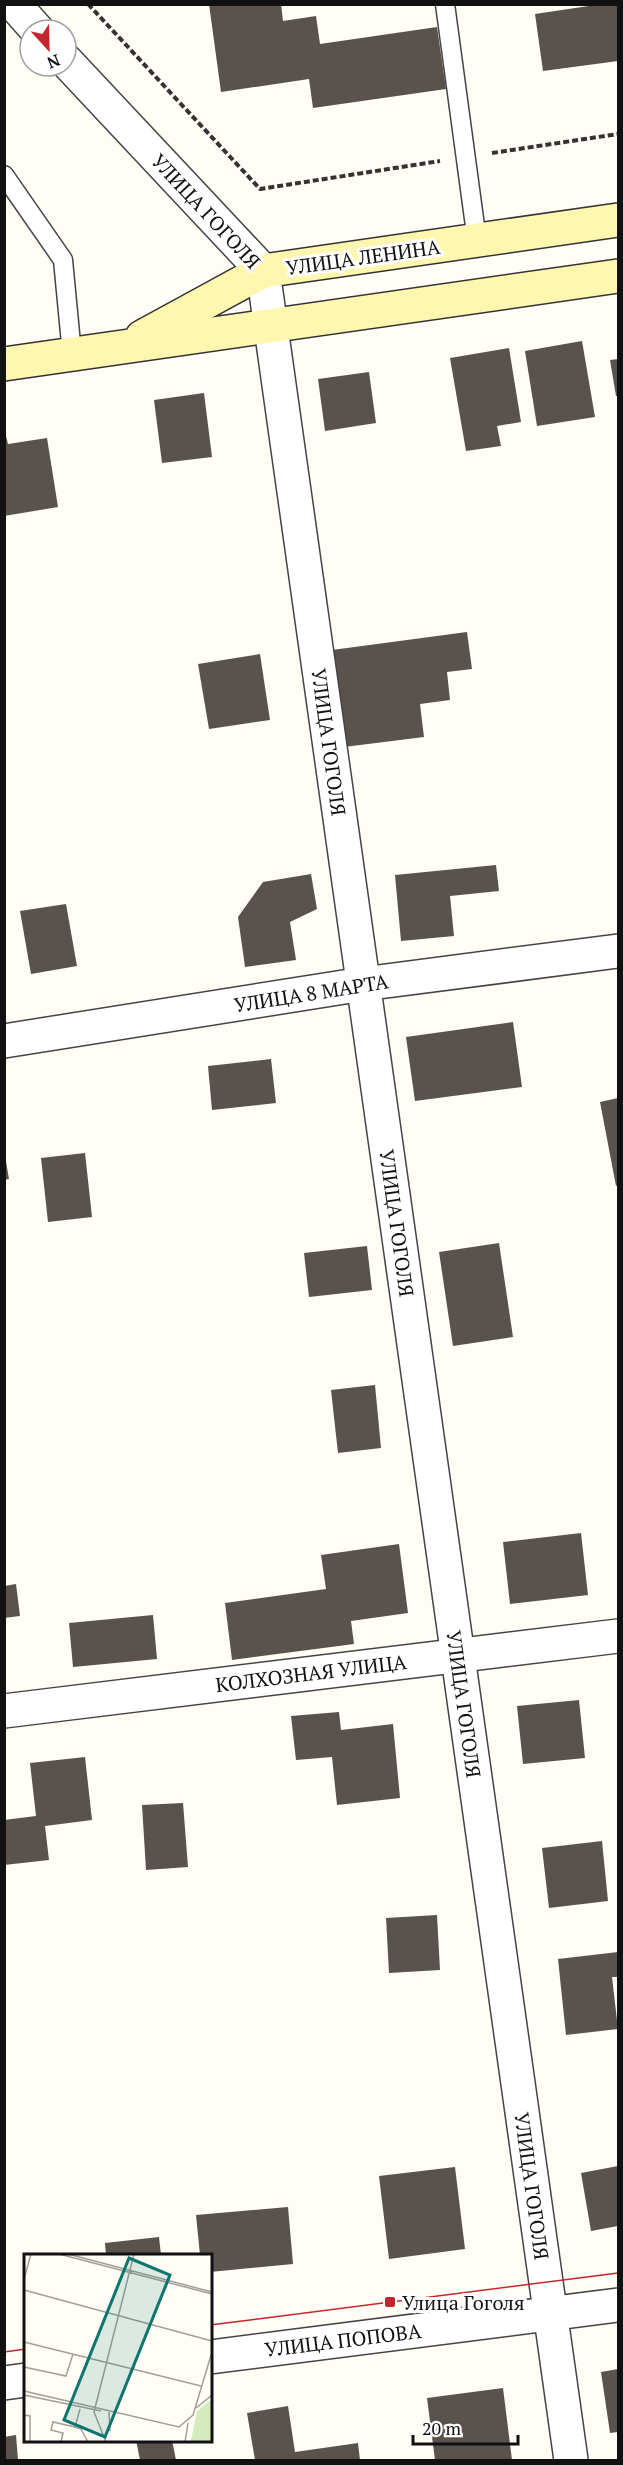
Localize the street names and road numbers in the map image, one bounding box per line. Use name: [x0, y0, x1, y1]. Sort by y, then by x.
street label: УЛИЦА ГОГОЛЯ: [146, 148, 267, 275]
street label: УЛИЦА ЛЕНИНА: [284, 233, 442, 281]
street label: УЛИЦА ГОГОЛЯ: [305, 667, 353, 818]
street label: УЛИЦА 8 МАРТА: [232, 967, 390, 1019]
street label: УЛИЦА ГОГОЛЯ: [373, 1148, 421, 1299]
street label: УЛИЦА ГОГОЛЯ: [440, 1629, 488, 1780]
street label: КОЛХОЗНАЯ УЛИЦА: [214, 1648, 408, 1698]
street label: УЛИЦА ГОГОЛЯ: [508, 2111, 556, 2262]
street label: УЛИЦА ПОПОВА: [263, 2317, 423, 2363]

